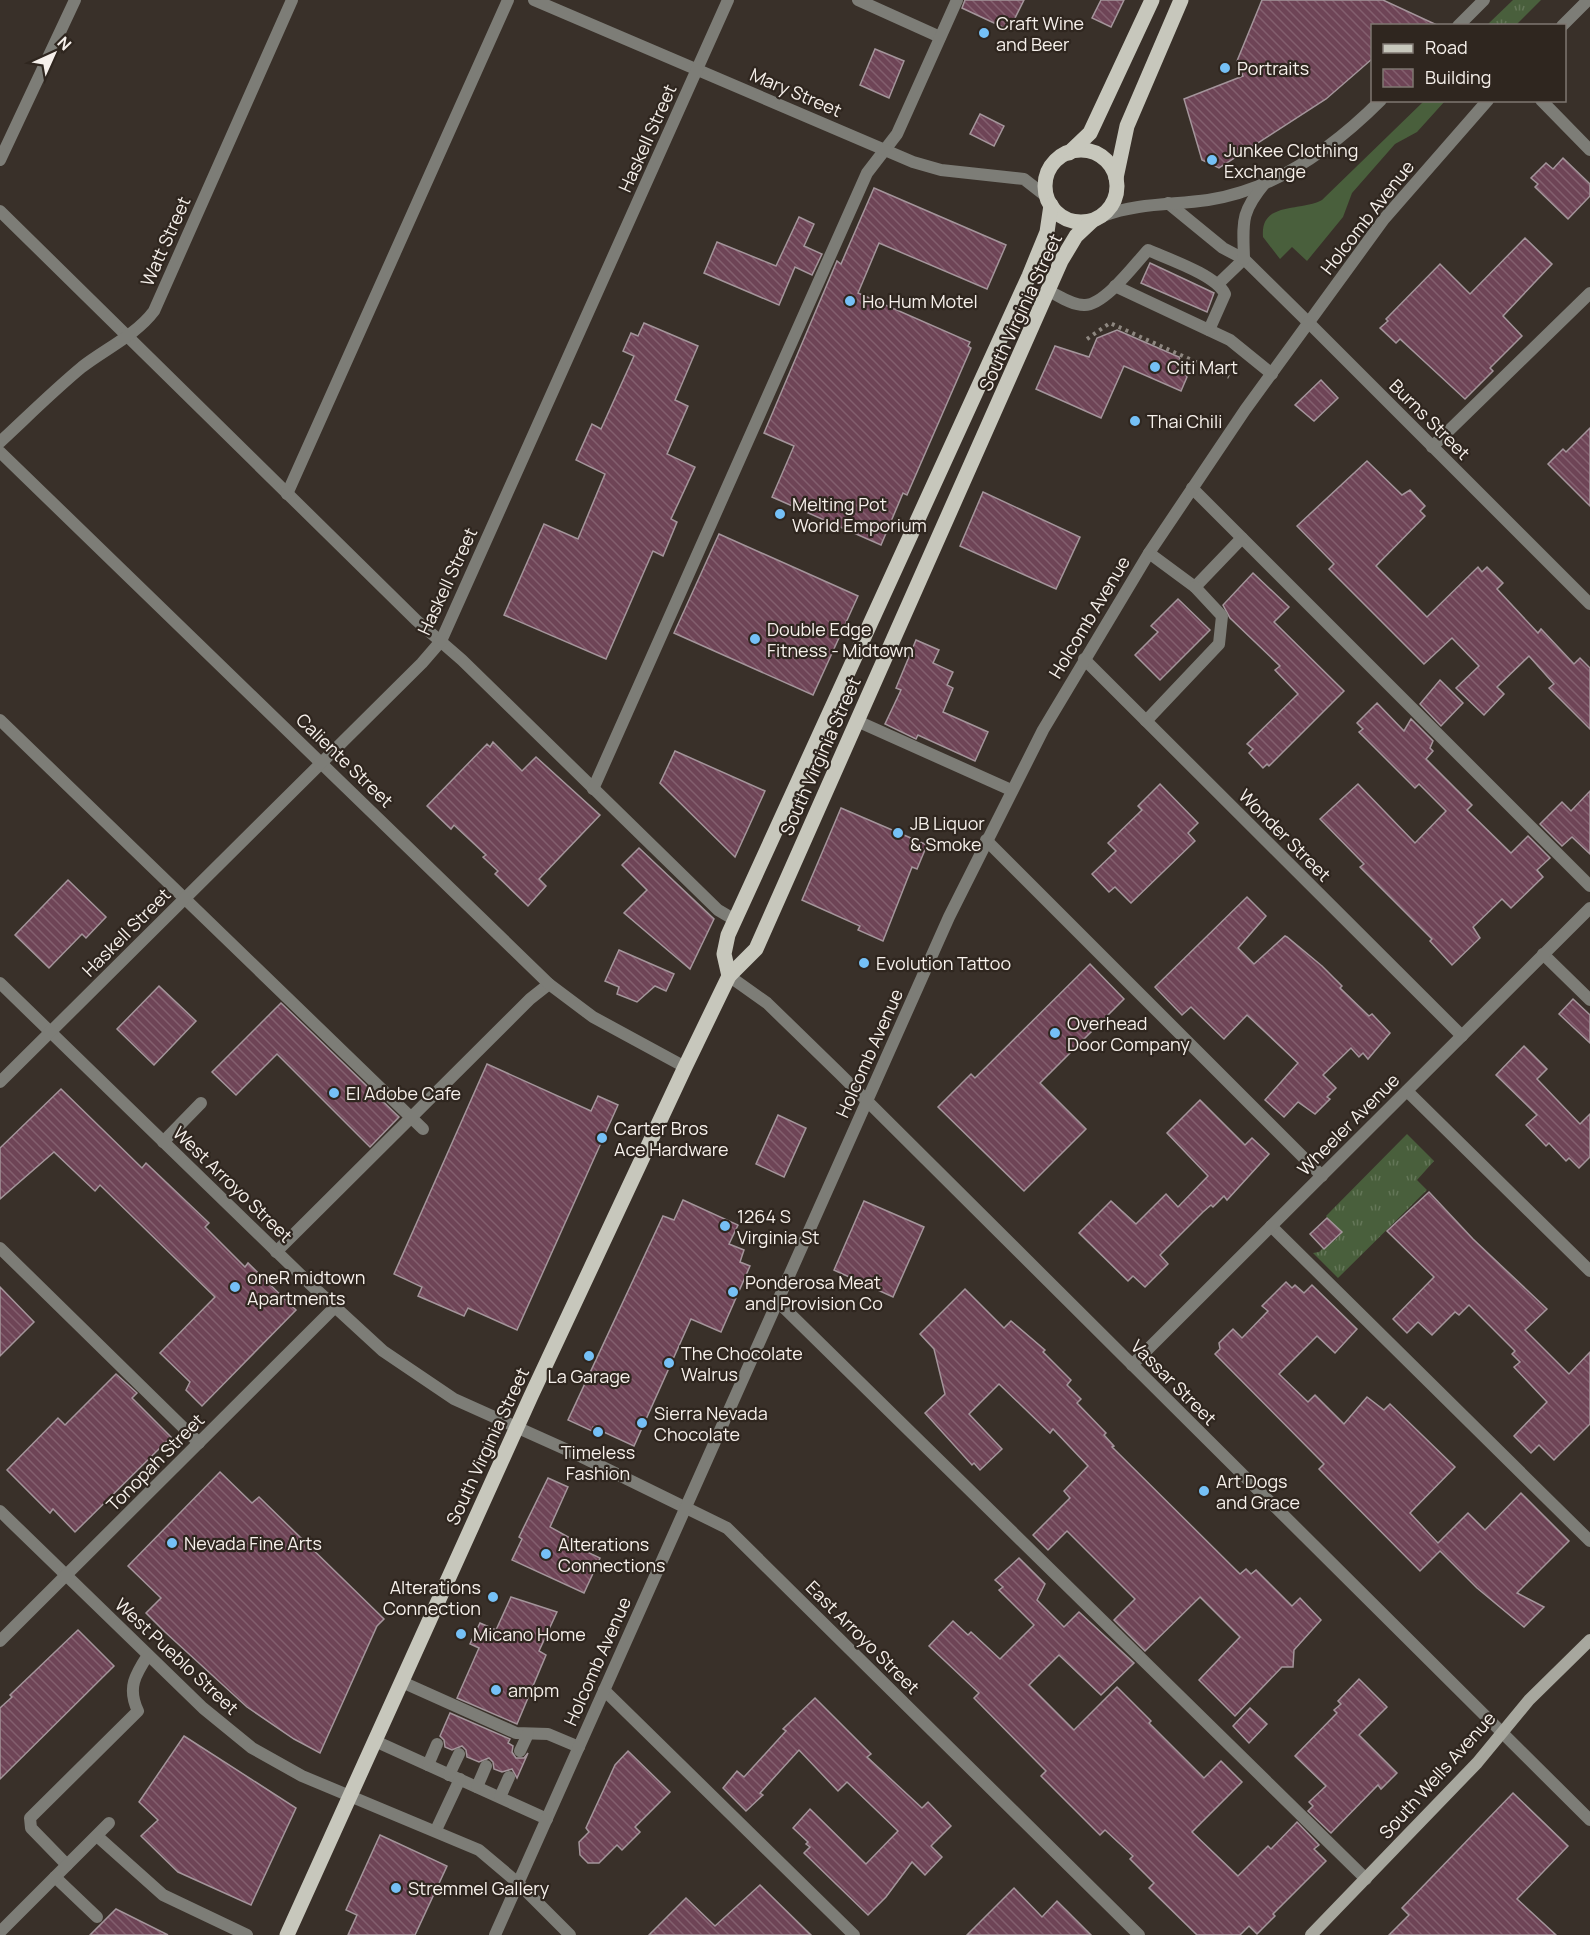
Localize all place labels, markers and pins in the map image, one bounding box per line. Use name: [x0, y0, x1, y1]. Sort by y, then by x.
place label: Craft Wine and Beer: [996, 11, 1084, 56]
marker: Craft Wine and Beer: [977, 26, 991, 40]
place label: Portraits: [1237, 56, 1309, 80]
marker: Portraits: [1218, 61, 1232, 75]
place label: Junkee Clothing Exchange: [1224, 138, 1358, 183]
marker: Junkee Clothing Exchange: [1205, 153, 1219, 167]
place label: Ho Hum Motel: [862, 289, 978, 313]
marker: Ho Hum Motel: [843, 294, 857, 308]
place label: Citi Mart: [1167, 355, 1238, 379]
marker: Citi Mart: [1148, 360, 1162, 374]
place label: Thai Chili: [1147, 409, 1222, 433]
marker: Thai Chili: [1128, 414, 1142, 428]
place label: Melting Pot World Emporium: [792, 492, 927, 537]
marker: Melting Pot World Emporium: [773, 507, 787, 521]
place label: Double Edge Fitness - Midtown: [767, 617, 914, 662]
marker: Double Edge Fitness - Midtown: [748, 632, 762, 646]
place label: JB Liquor & Smoke: [910, 811, 985, 856]
marker: JB Liquor & Smoke: [891, 826, 905, 840]
place label: Evolution Tattoo: [876, 951, 1011, 975]
marker: Evolution Tattoo: [857, 956, 871, 970]
place label: Overhead Door Company: [1067, 1011, 1190, 1056]
marker: Overhead Door Company: [1048, 1026, 1062, 1040]
place label: El Adobe Cafe: [346, 1081, 461, 1105]
marker: El Adobe Cafe: [327, 1086, 341, 1100]
place label: Carter Bros Ace Hardware: [614, 1116, 729, 1161]
marker: Carter Bros Ace Hardware: [595, 1131, 609, 1145]
place label: 1264 S Virginia St: [737, 1204, 820, 1249]
marker: 1264 S Virginia St: [718, 1219, 732, 1233]
place label: oneR midtown Apartments: [247, 1265, 366, 1310]
place label: Ponderosa Meat and Provision Co: [745, 1270, 883, 1315]
marker: oneR midtown Apartments: [228, 1280, 242, 1294]
marker: Ponderosa Meat and Provision Co: [726, 1285, 740, 1299]
place label: The Chocolate Walrus: [681, 1341, 803, 1386]
marker: La Garage: [582, 1349, 596, 1363]
marker: The Chocolate Walrus: [662, 1356, 676, 1370]
place label: La Garage: [548, 1364, 630, 1388]
place label: Sierra Nevada Chocolate: [654, 1401, 768, 1446]
marker: Sierra Nevada Chocolate: [635, 1416, 649, 1430]
marker: Timeless Fashion: [591, 1425, 605, 1439]
place label: Timeless Fashion: [561, 1440, 635, 1485]
place label: Art Dogs and Grace: [1216, 1469, 1300, 1514]
marker: Art Dogs and Grace: [1197, 1484, 1211, 1498]
place label: Nevada Fine Arts: [184, 1531, 322, 1555]
place label: Alterations Connections: [558, 1532, 666, 1577]
marker: Nevada Fine Arts: [165, 1536, 179, 1550]
marker: Alterations Connections: [539, 1547, 553, 1561]
place label: Alterations Connection: [383, 1575, 481, 1620]
marker: Alterations Connection: [486, 1590, 500, 1604]
place label: Micano Home: [473, 1622, 586, 1646]
marker: Micano Home: [454, 1627, 468, 1641]
place label: ampm: [508, 1678, 559, 1702]
marker: ampm: [489, 1683, 503, 1697]
place label: Stremmel Gallery: [408, 1876, 550, 1900]
marker: Stremmel Gallery: [389, 1881, 403, 1895]

